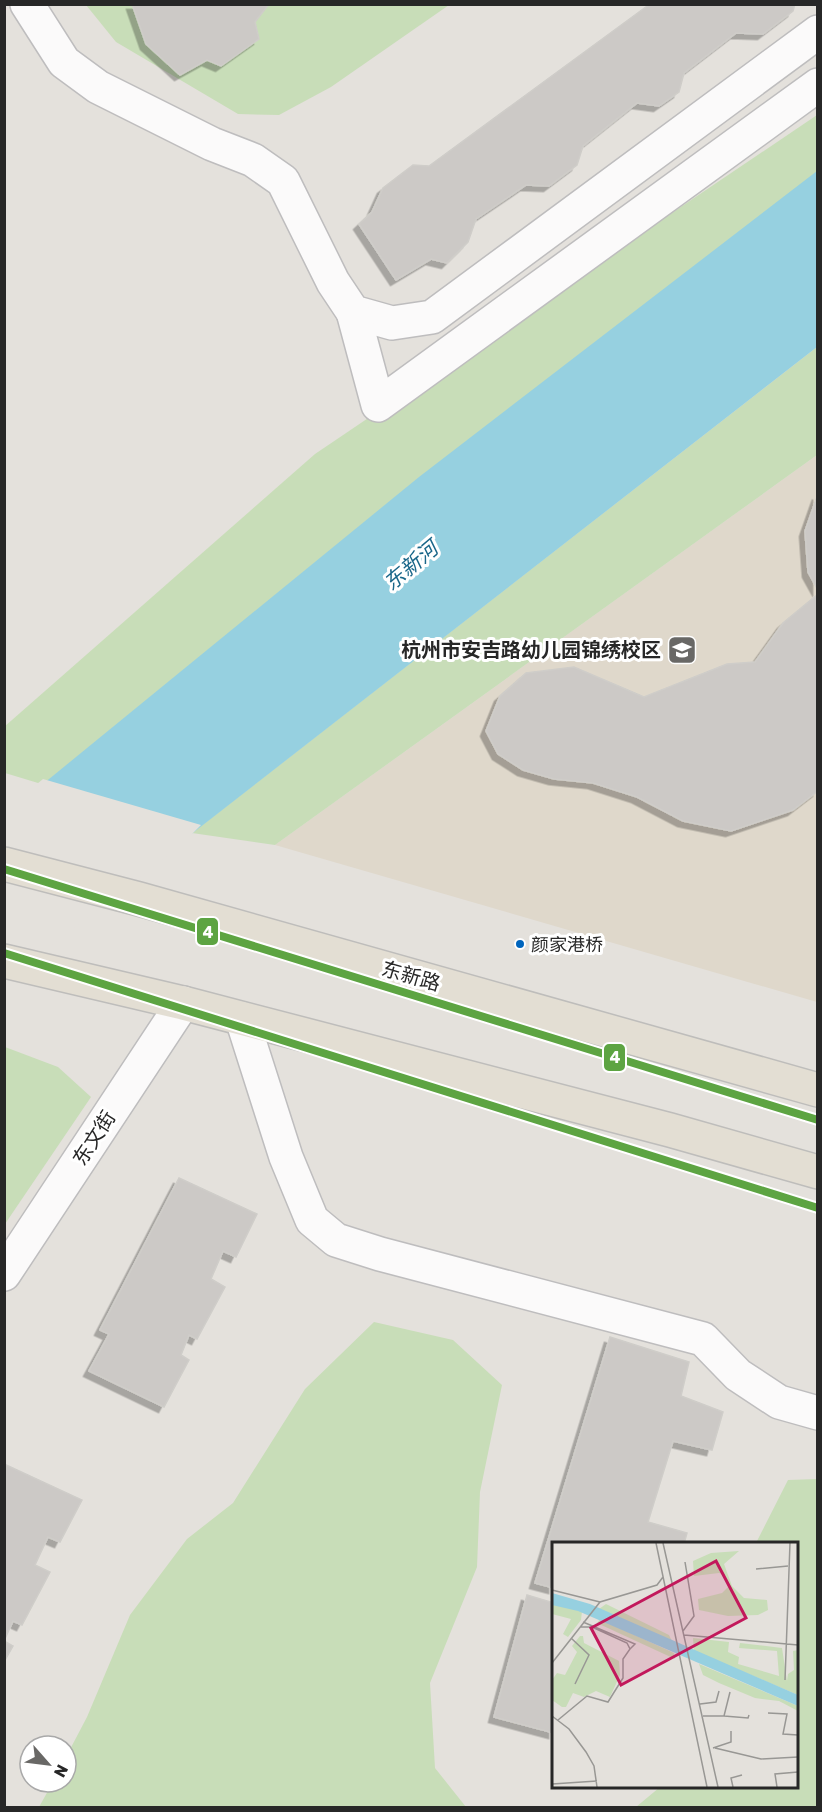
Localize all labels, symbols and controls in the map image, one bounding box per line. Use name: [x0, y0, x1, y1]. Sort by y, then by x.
water label: 东新河: [379, 533, 446, 595]
school or university icon: 杭州市安吉路幼儿园锦绣校区: [666, 634, 698, 666]
place label: 杭州市安吉路幼儿园锦绣校区: [401, 638, 661, 662]
line badge: 4: [196, 917, 219, 946]
text: 4: [203, 923, 214, 942]
place label: 颜家港桥: [531, 934, 603, 956]
marker: 颜家港桥: [514, 938, 526, 950]
street label: 东新路: [379, 956, 443, 996]
line badge: 4: [603, 1043, 626, 1072]
text: 4: [610, 1048, 621, 1067]
street label: 东文街: [68, 1106, 120, 1170]
inset map: [552, 1542, 798, 1788]
north arrow: [18, 1734, 78, 1794]
text: N: [50, 1761, 72, 1780]

